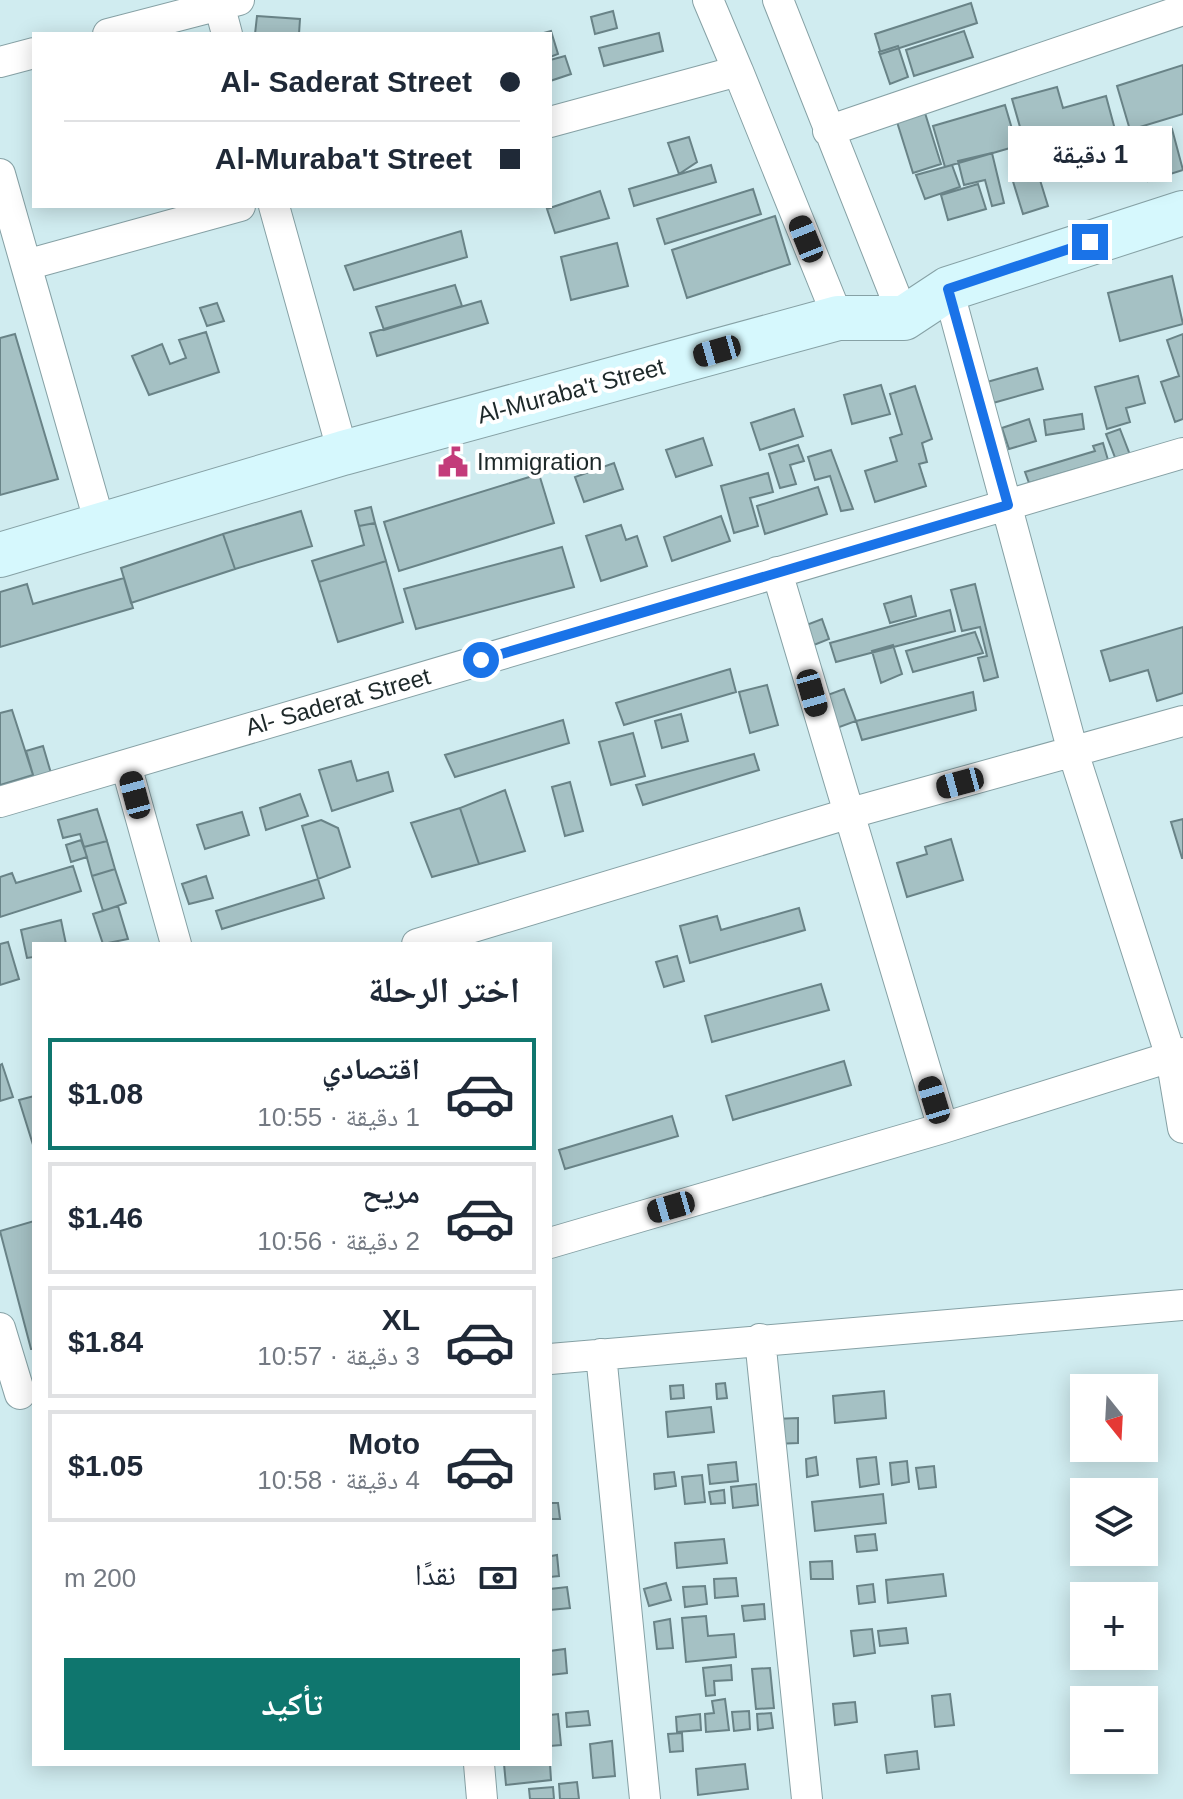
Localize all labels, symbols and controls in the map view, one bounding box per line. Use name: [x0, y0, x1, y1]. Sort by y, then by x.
text: Al- Saderat Street: [220, 65, 472, 98]
callout: 1 دقيقة: [1008, 126, 1172, 182]
text: 1 دقيقة: [1052, 139, 1128, 169]
text: Al-Muraba't Street: [215, 142, 472, 175]
car: [786, 212, 826, 266]
route end: [1072, 224, 1108, 260]
car: [691, 333, 743, 369]
street label: Al-Muraba't Street: [474, 352, 668, 428]
public building icon: Immigration: [436, 445, 470, 479]
place label: Immigration: [477, 448, 602, 475]
route start: [463, 642, 499, 678]
street label: Al- Saderat Street: [242, 662, 434, 741]
car: [794, 667, 830, 719]
car: [934, 765, 986, 801]
car: [117, 769, 153, 821]
text: اختر الرحلة: [368, 969, 520, 1010]
text: اقتصادي: [322, 1052, 420, 1085]
icon: car: [444, 1058, 516, 1130]
car: [916, 1074, 952, 1126]
text: $1.08: [68, 1077, 143, 1110]
text: 1 دقيقة · 10:55: [257, 1102, 420, 1132]
text: مريح: [362, 1176, 420, 1209]
icon: car: [444, 1182, 516, 1254]
car: [645, 1189, 697, 1225]
text: $1.46: [68, 1201, 143, 1234]
text: 2 دقيقة · 10:56: [257, 1226, 420, 1256]
text: XL: [382, 1303, 420, 1336]
icon: car: [444, 1306, 516, 1378]
text: $1.84: [68, 1325, 143, 1358]
text: 3 دقيقة · 10:57: [257, 1341, 420, 1371]
north arrow: [1070, 1374, 1158, 1462]
map controls: [1070, 1374, 1158, 1774]
text: Moto: [348, 1427, 420, 1460]
icon: car: [444, 1430, 516, 1502]
text: $1.05: [68, 1449, 143, 1482]
text: 4 دقيقة · 10:58: [257, 1465, 420, 1495]
button: layers: [1070, 1478, 1158, 1566]
icon: cash: [476, 1556, 520, 1600]
text: نقدًا: [415, 1558, 456, 1591]
text: 200 m: [64, 1563, 136, 1593]
button: +: [1070, 1582, 1158, 1670]
button: تأكيد: [64, 1658, 520, 1750]
button: −: [1070, 1686, 1158, 1774]

